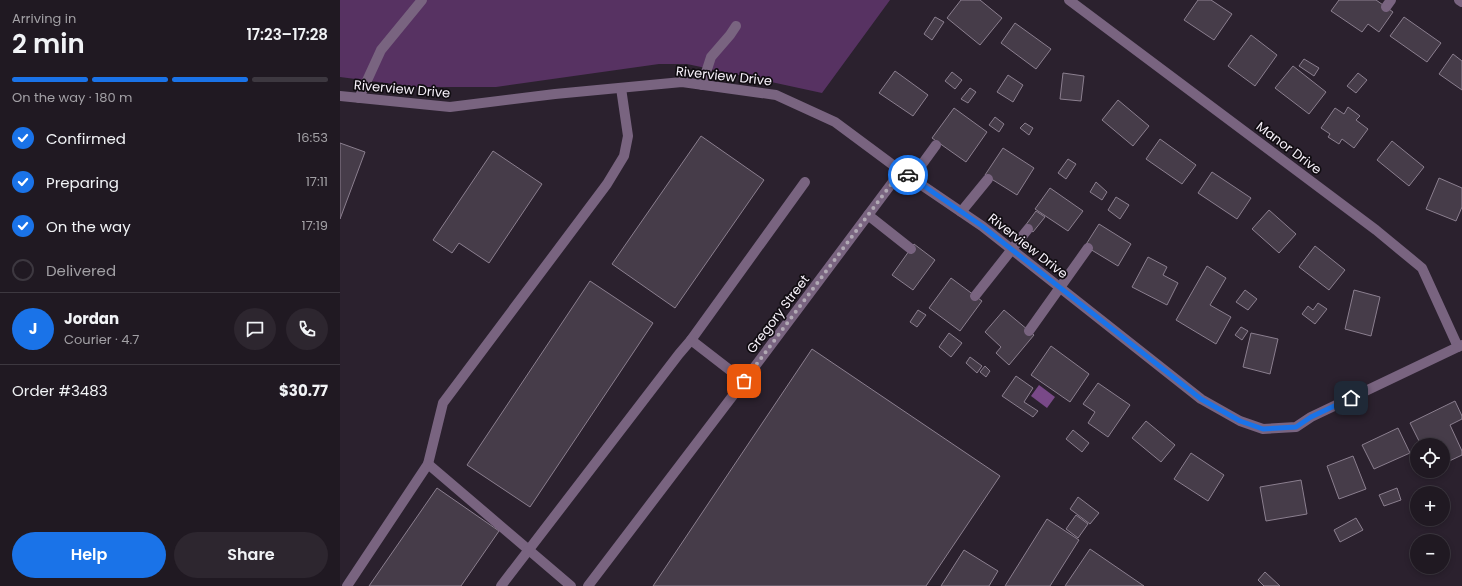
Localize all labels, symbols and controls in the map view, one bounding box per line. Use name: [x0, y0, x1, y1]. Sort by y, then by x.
text: Arriving in: [12, 9, 76, 28]
text: 17:23–17:28: [246, 24, 328, 45]
text: 2 min: [12, 26, 85, 62]
street label: Riverview Drive: [675, 62, 773, 90]
street label: Riverview Drive: [353, 75, 451, 103]
text: On the way · 180 m: [12, 88, 132, 107]
street label: Manor Drive: [1252, 117, 1326, 179]
icon: check: [12, 127, 34, 149]
text: Confirmed: [46, 128, 126, 149]
text: 16:53: [297, 128, 328, 147]
courier: [888, 155, 928, 195]
icon: car: [897, 164, 919, 186]
icon: check: [12, 171, 34, 193]
text: Preparing: [46, 172, 119, 193]
text: 17:11: [306, 172, 328, 191]
street label: Riverview Drive: [984, 209, 1072, 283]
icon: check: [12, 215, 34, 237]
text: On the way: [46, 216, 131, 237]
text: 17:19: [302, 216, 328, 235]
text: Delivered: [46, 260, 116, 281]
street label: Gregory Street: [742, 271, 814, 357]
text: Jordan: [64, 308, 119, 329]
button: chat: [234, 308, 276, 350]
button: phone: [286, 308, 328, 350]
text: J: [29, 318, 37, 339]
text: Courier · 4.7: [64, 330, 139, 349]
pin: [727, 364, 761, 398]
icon: bag: [733, 370, 755, 392]
text: Order #3483: [12, 380, 108, 401]
text: $30.77: [279, 380, 328, 401]
pin: [1334, 381, 1368, 415]
icon: home: [1340, 387, 1362, 409]
map controls: [1410, 438, 1450, 574]
button: locate: [1410, 438, 1450, 478]
button: +: [1410, 486, 1450, 526]
button: Help: [12, 532, 166, 578]
button: Share: [174, 532, 328, 578]
button: −: [1410, 534, 1450, 574]

